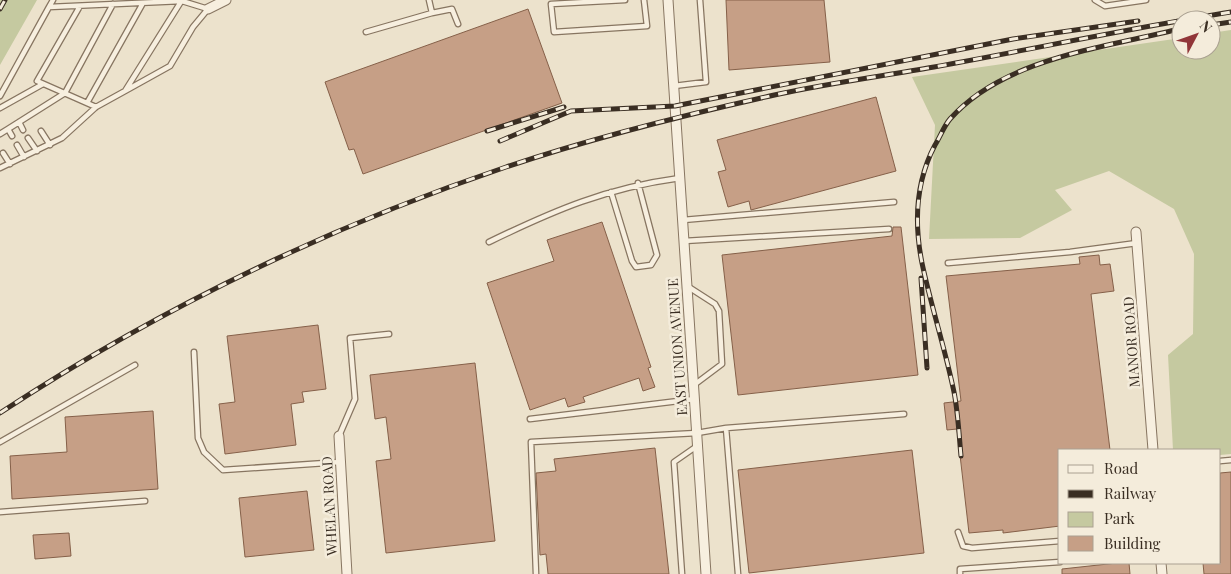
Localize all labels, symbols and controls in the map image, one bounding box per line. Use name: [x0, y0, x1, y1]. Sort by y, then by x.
north arrow: [1171, 10, 1221, 60]
text: N: [1196, 16, 1217, 36]
street label: EAST UNION AVENUE: [663, 278, 691, 416]
street label: MANOR ROAD: [1118, 296, 1144, 388]
legend: [1058, 449, 1221, 564]
street label: WHELAN ROAD: [317, 456, 341, 557]
text: Road: [1104, 458, 1138, 478]
text: Railway: [1104, 483, 1157, 503]
text: Park: [1104, 508, 1136, 528]
text: Building: [1104, 533, 1161, 553]

